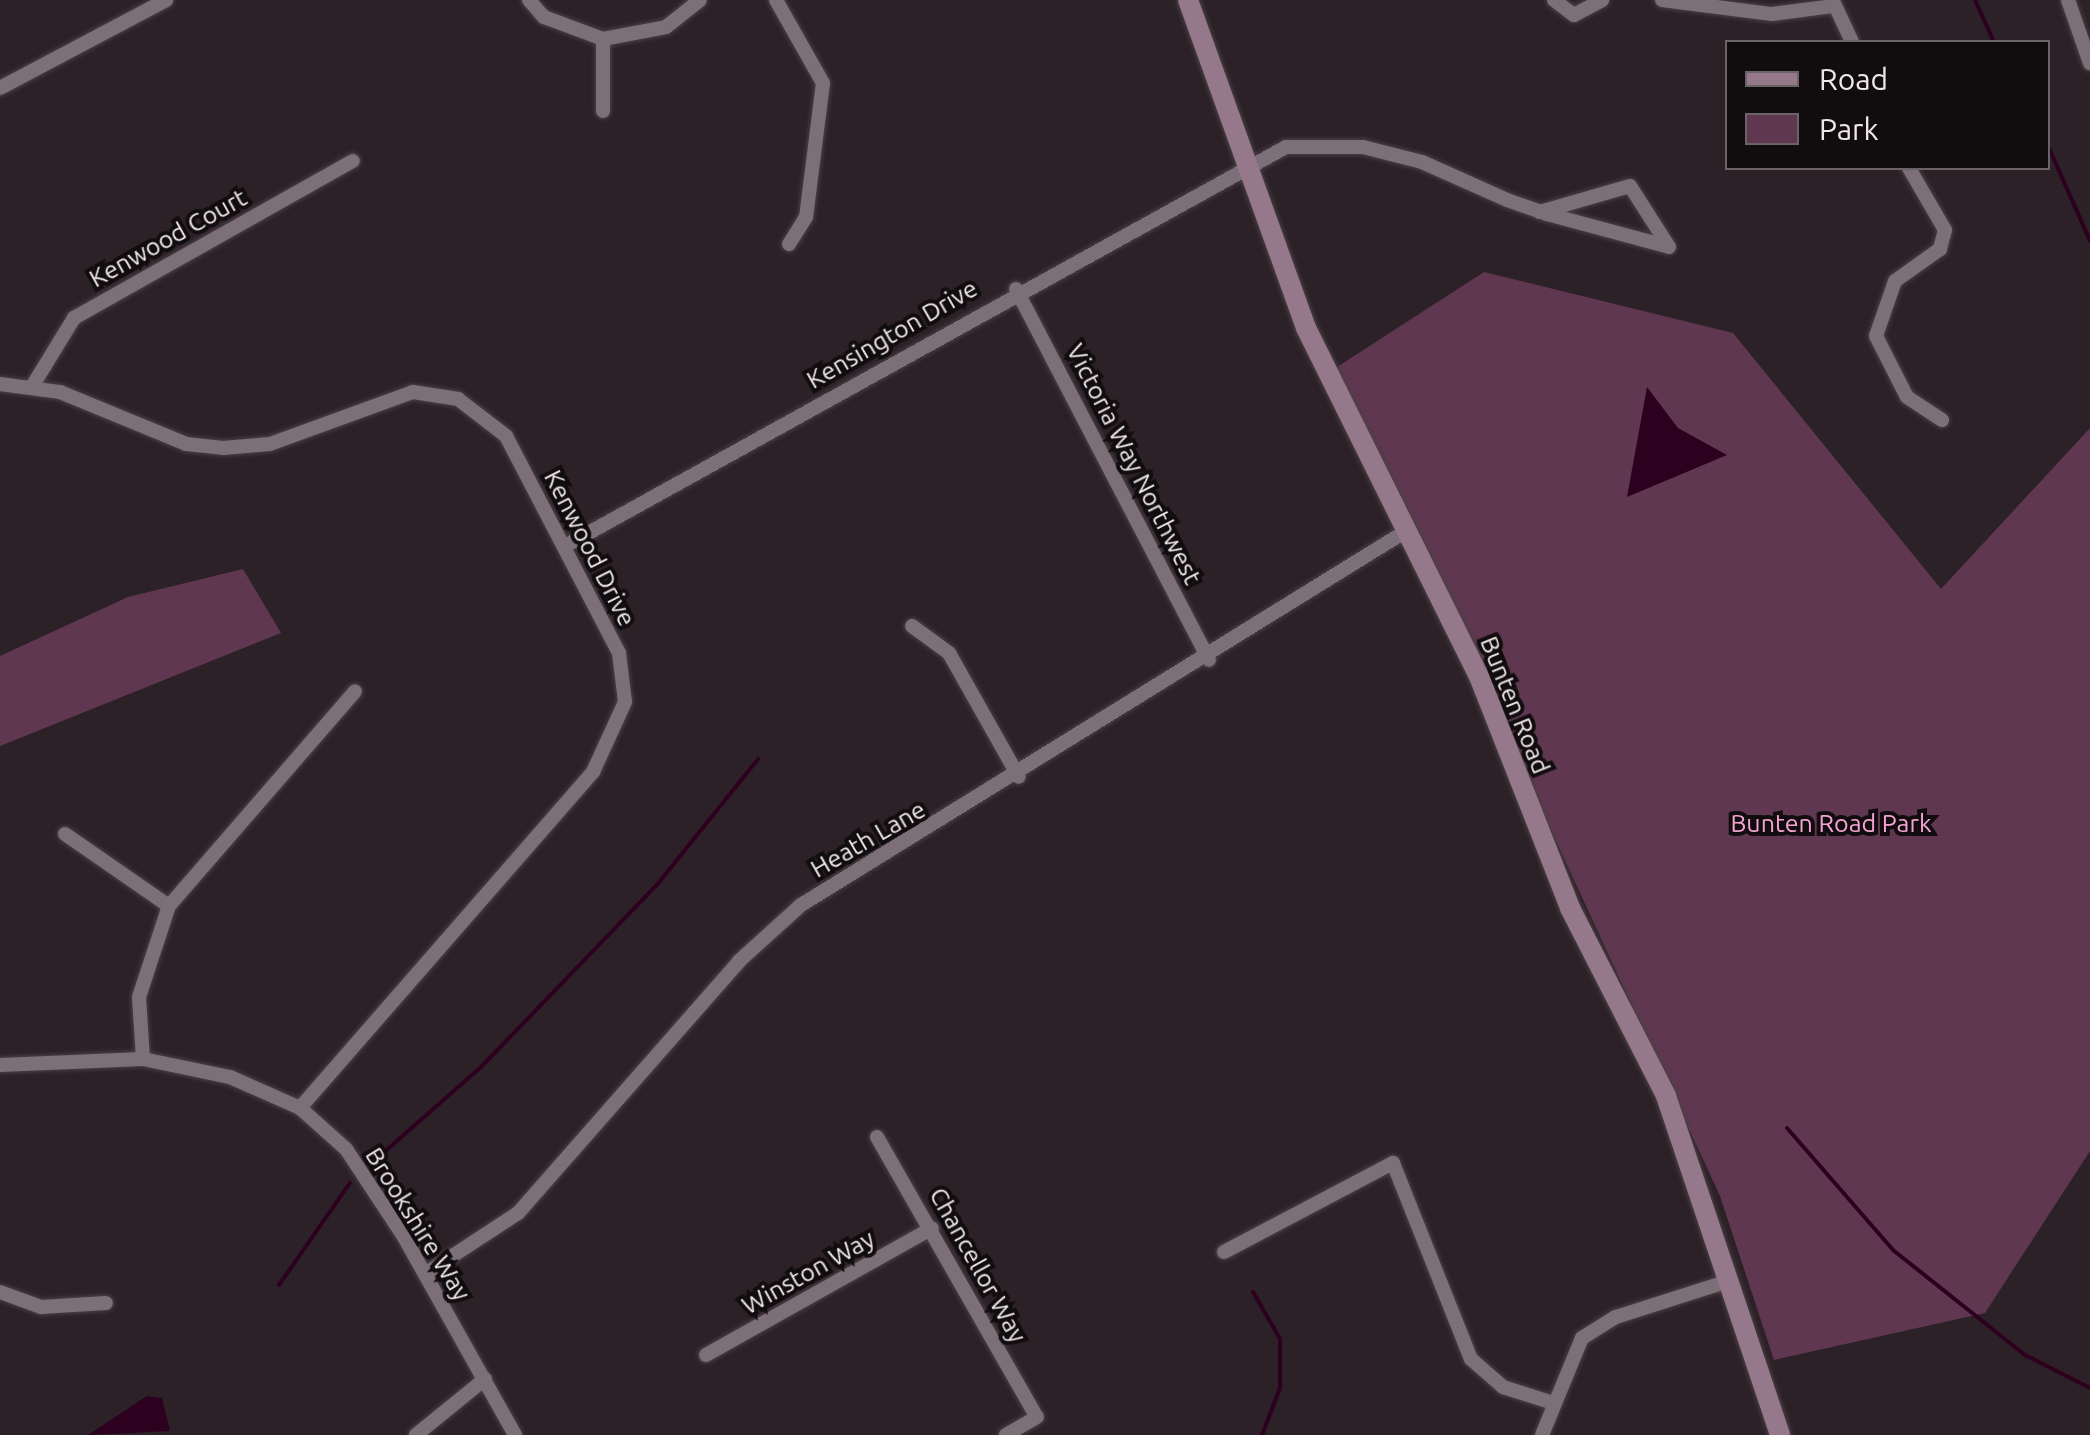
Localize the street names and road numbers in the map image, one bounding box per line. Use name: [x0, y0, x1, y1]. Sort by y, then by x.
street label: Kenwood Court: [84, 182, 252, 294]
street label: Kensington Drive: [801, 273, 983, 395]
street label: Victoria Way Northwest: [1060, 339, 1208, 589]
street label: Kenwood Drive: [538, 465, 642, 631]
street label: Bunten Road: [1474, 632, 1556, 778]
street label: Heath Lane: [805, 794, 931, 884]
street label: Brookshire Way: [359, 1142, 477, 1306]
street label: Chancellor Way: [923, 1182, 1033, 1348]
street label: Winston Way: [737, 1223, 879, 1321]

